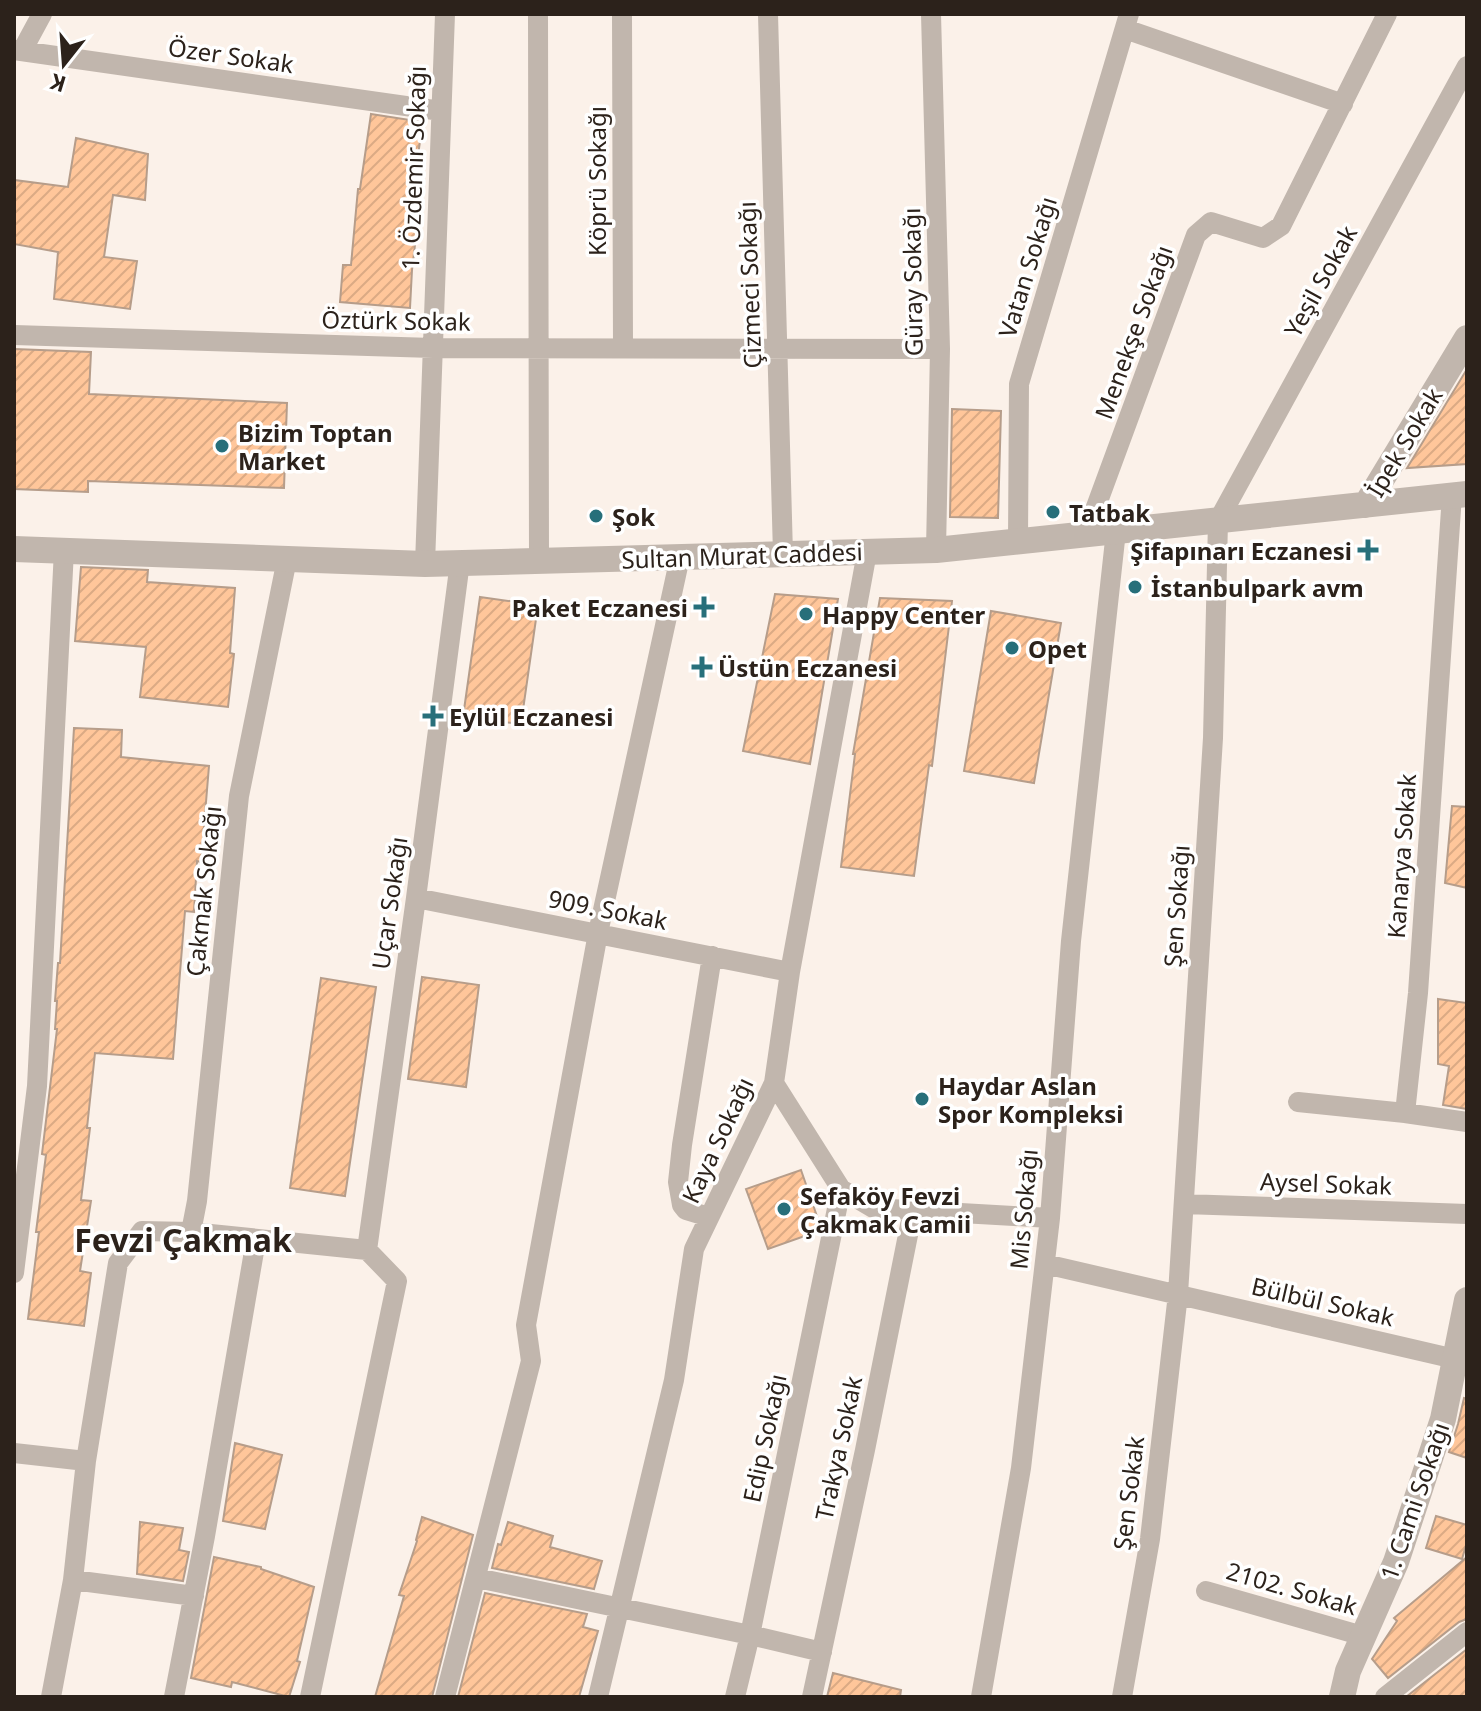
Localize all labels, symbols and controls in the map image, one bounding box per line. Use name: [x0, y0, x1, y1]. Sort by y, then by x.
north arrow: [24, 24, 104, 104]
street label: Özer Sokak: [166, 30, 296, 80]
street label: 1. Özdemir Sokağı: [393, 65, 433, 271]
text: K: [46, 67, 69, 101]
street label: Köprü Sokağı: [580, 106, 613, 256]
street label: Vatan Sokağı: [990, 193, 1064, 341]
street label: Çizmeci Sokağı: [730, 201, 768, 369]
street label: Güray Sokağı: [894, 207, 930, 357]
street label: Yeşil Sokak: [1276, 219, 1364, 343]
street label: Menekşe Sokağı: [1086, 241, 1180, 423]
street label: Öztürk Sokak: [321, 302, 471, 338]
street label: İpek Sokak: [1358, 381, 1450, 503]
place label: Bizim Toptan Market: [238, 416, 393, 477]
marker: Bizim Toptan Market: [213, 437, 231, 455]
place label: Tatbak: [1069, 496, 1150, 529]
place label: Şok: [612, 500, 655, 533]
marker: Tatbak: [1044, 503, 1062, 521]
marker: Şok: [587, 507, 605, 525]
street label: Sultan Murat Caddesi: [621, 534, 863, 576]
place label: Şifapınarı Eczanesi: [1130, 534, 1352, 567]
marker: Şifapınarı Eczanesi: [1359, 541, 1377, 559]
place label: İstanbulpark avm: [1151, 571, 1364, 604]
marker: İstanbulpark avm: [1126, 578, 1144, 596]
place label: Paket Eczanesi: [512, 591, 688, 624]
marker: Paket Eczanesi: [695, 598, 713, 616]
place label: Happy Center: [822, 598, 986, 631]
marker: Happy Center: [797, 605, 815, 623]
place label: Opet: [1028, 632, 1087, 665]
marker: Opet: [1003, 639, 1021, 657]
place label: Üstün Eczanesi: [718, 651, 897, 684]
marker: Üstün Eczanesi: [693, 658, 711, 676]
place label: Eylül Eczanesi: [449, 700, 613, 733]
marker: Eylül Eczanesi: [424, 707, 442, 725]
street label: Kanarya Sokak: [1379, 772, 1423, 940]
street label: Çakmak Sokağı: [178, 804, 228, 978]
street label: Uçar Sokağı: [363, 835, 415, 971]
street label: Şen Sokağı: [1155, 844, 1197, 968]
street label: 909. Sokak: [546, 881, 671, 937]
place label: Haydar Aslan Spor Kompleksi: [938, 1069, 1123, 1130]
street label: Kaya Sokağı: [673, 1072, 761, 1208]
marker: Haydar Aslan Spor Kompleksi: [913, 1090, 931, 1108]
street label: Mis Sokağı: [1001, 1147, 1045, 1271]
street label: Aysel Sokak: [1260, 1164, 1393, 1202]
place label: Sefaköy Fevzi Çakmak Camii: [800, 1179, 971, 1240]
marker: Sefaköy Fevzi Çakmak Camii: [775, 1200, 793, 1218]
district label: Fevzi Çakmak: [74, 1218, 292, 1261]
street label: Bülbül Sokak: [1248, 1269, 1398, 1333]
street label: Edip Sokağı: [734, 1371, 794, 1505]
street label: Trakya Sokak: [807, 1373, 869, 1523]
street label: 1. Cami Sokağı: [1372, 1418, 1456, 1584]
street label: Şen Sokak: [1105, 1434, 1151, 1552]
street label: 2102. Sokak: [1223, 1554, 1361, 1622]

